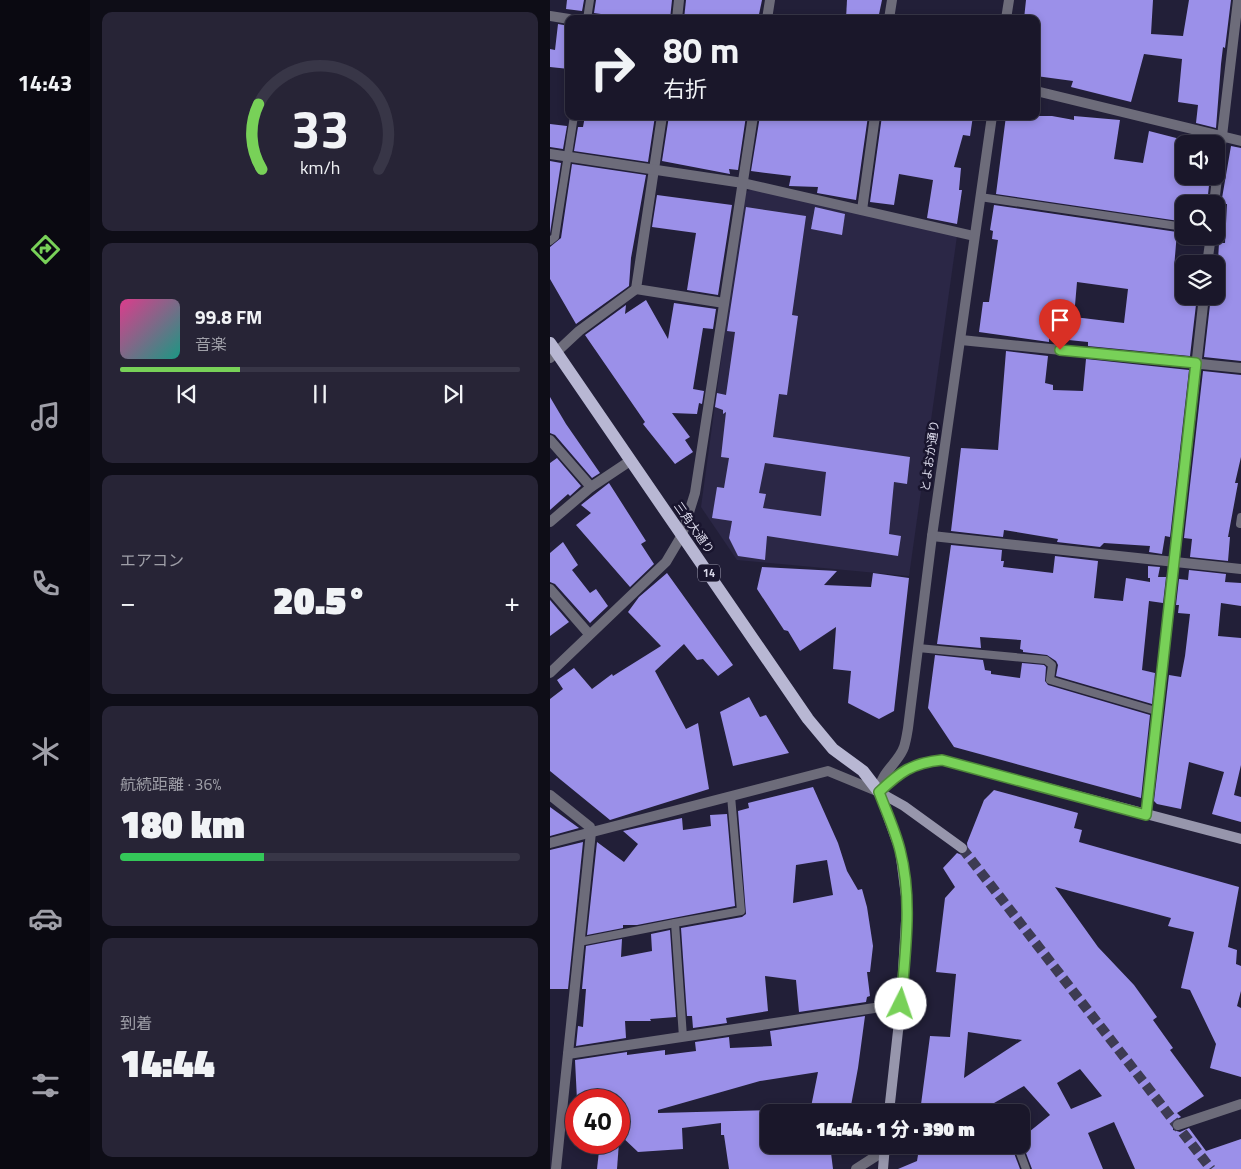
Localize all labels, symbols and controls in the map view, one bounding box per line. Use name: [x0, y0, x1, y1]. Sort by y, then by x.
text: 80 m: [663, 23, 739, 77]
icon: right: [580, 35, 645, 100]
text: 14:43: [18, 66, 72, 100]
text: 右折: [663, 72, 707, 106]
text: 33: [291, 89, 349, 168]
map controls: [1175, 135, 1225, 305]
button: sound: [1175, 135, 1225, 185]
text: km/h: [300, 154, 340, 181]
button: search: [1175, 195, 1225, 245]
icon: directions: [28, 232, 63, 267]
button: layers: [1175, 255, 1225, 305]
pin: [1039, 299, 1081, 350]
text: 99.8 FM: [195, 302, 262, 331]
icon: arrive: [1046, 306, 1074, 334]
text: 音楽: [195, 332, 227, 356]
icon: previous: [173, 380, 201, 408]
icon: pause: [306, 380, 334, 408]
icon: next: [439, 380, 467, 408]
icon: music: [28, 399, 63, 434]
street label: とよおか通り: [915, 419, 944, 493]
street label: 三角大通り: [669, 498, 719, 558]
text: エアコン: [120, 548, 184, 572]
road number: 14: [698, 564, 720, 582]
icon: phone: [28, 566, 63, 601]
text: 20.5°: [273, 571, 367, 629]
text: −: [120, 580, 136, 623]
text: +: [504, 580, 520, 623]
icon: climate: [28, 734, 63, 769]
text: 航続距離 · 36%: [120, 772, 221, 796]
text: 180 km: [120, 795, 245, 853]
icon: car: [28, 901, 63, 936]
position arrow: [874, 977, 926, 1029]
text: 到着: [120, 1011, 152, 1035]
text: 14:44: [120, 1034, 215, 1092]
icon: filters: [28, 1068, 63, 1103]
speed limit sign: 40: [565, 1089, 630, 1154]
text: 14:44 · 1 分 · 390 m: [815, 1114, 975, 1143]

